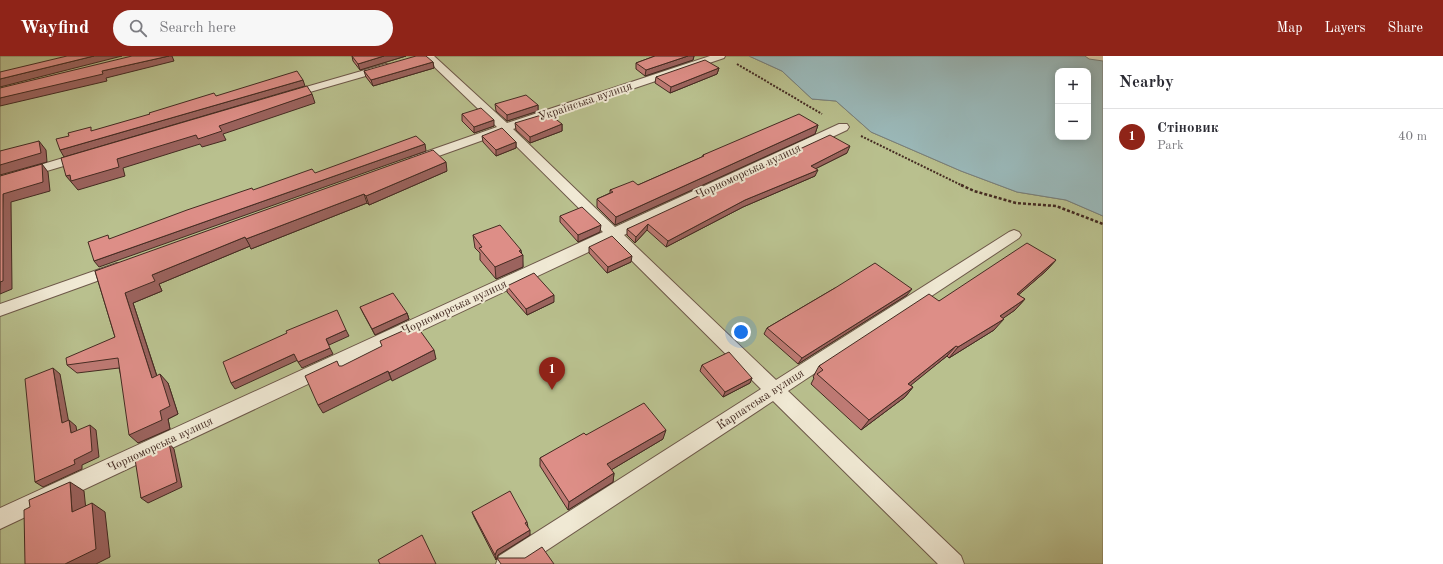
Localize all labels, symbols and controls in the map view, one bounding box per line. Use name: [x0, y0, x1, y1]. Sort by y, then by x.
search box: [113, 10, 393, 46]
icon: search: [127, 17, 149, 39]
text: Wayfind: [20, 19, 89, 38]
text: Search here: [159, 21, 236, 36]
text: Map: [1277, 21, 1303, 35]
text: Layers: [1325, 21, 1366, 35]
text: Share: [1388, 21, 1423, 35]
map controls: [1055, 68, 1091, 140]
button: +: [1055, 68, 1091, 104]
text: Nearby: [1119, 74, 1174, 91]
street label: Українська вулиця: [537, 80, 634, 124]
button: −: [1055, 104, 1091, 140]
text: Стіновик: [1157, 121, 1219, 136]
text: 1: [1128, 130, 1136, 143]
text: 40 m: [1398, 130, 1427, 143]
text: Park: [1157, 139, 1184, 152]
street label: Чорноморська вулиця: [694, 142, 803, 202]
street label: Чорноморська вулиця: [400, 278, 509, 338]
your location: [731, 322, 751, 342]
pin: 1: [539, 357, 565, 390]
street label: Карпатська вулиця: [715, 367, 806, 432]
street label: Чорноморська вулиця: [106, 415, 215, 475]

